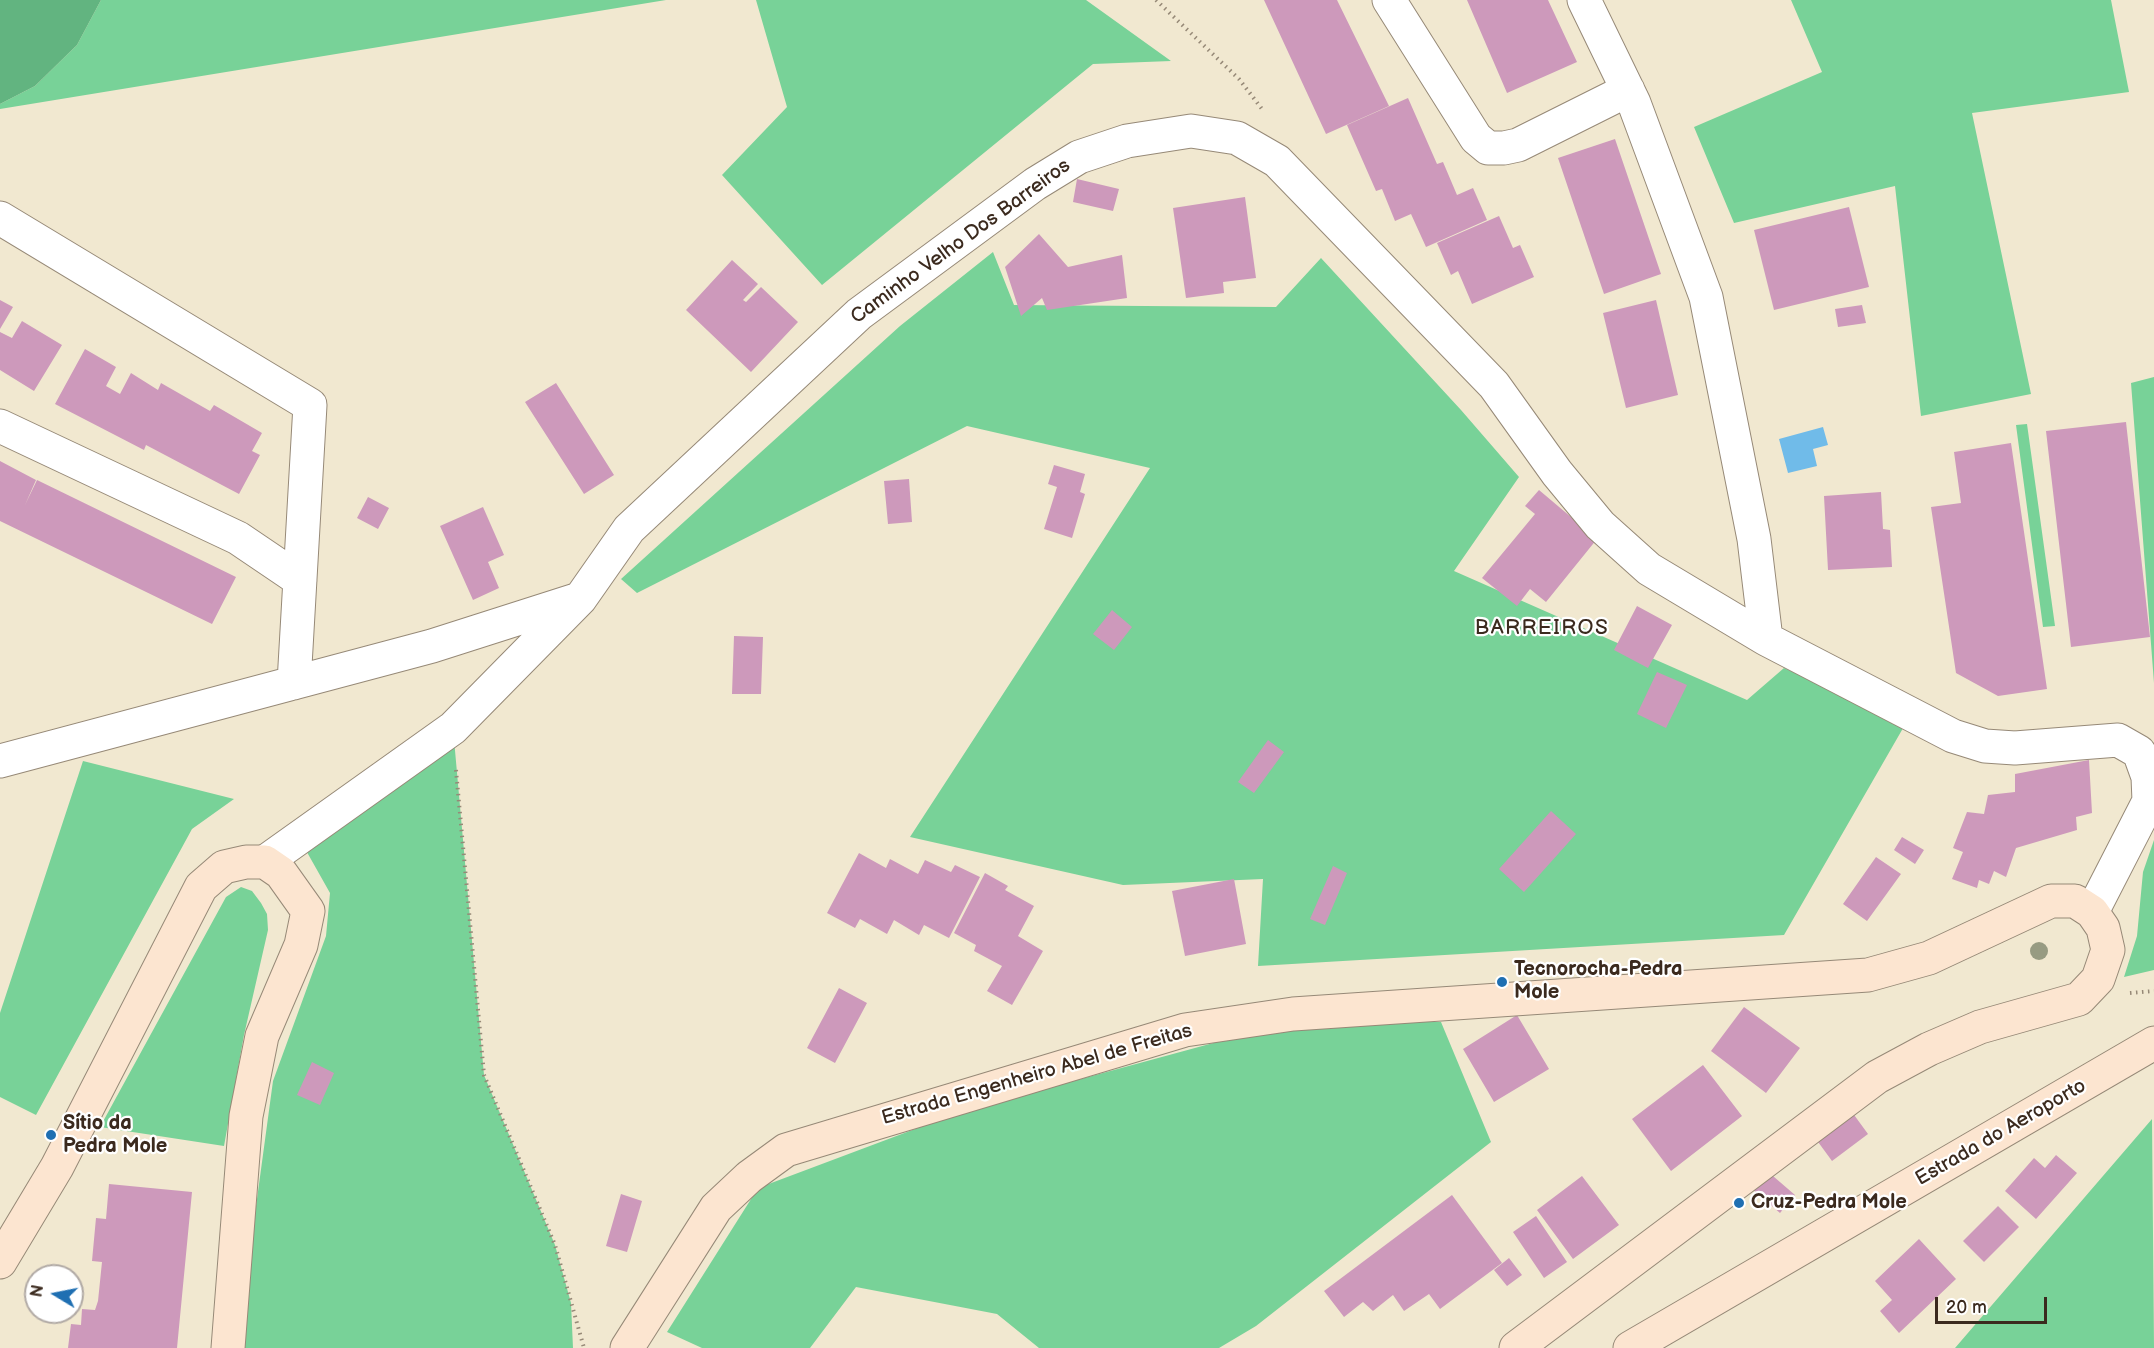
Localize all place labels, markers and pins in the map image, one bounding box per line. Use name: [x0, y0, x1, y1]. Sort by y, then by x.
place label: Tecnorocha-Pedra Mole: [1514, 958, 1682, 1005]
marker: Tecnorocha-Pedra Mole: [1495, 975, 1509, 989]
place label: Sítio da Pedra Mole: [63, 1112, 167, 1159]
marker: Sítio da Pedra Mole: [44, 1128, 58, 1142]
place label: Cruz-Pedra Mole: [1751, 1191, 1907, 1215]
marker: Cruz-Pedra Mole: [1732, 1196, 1746, 1210]

